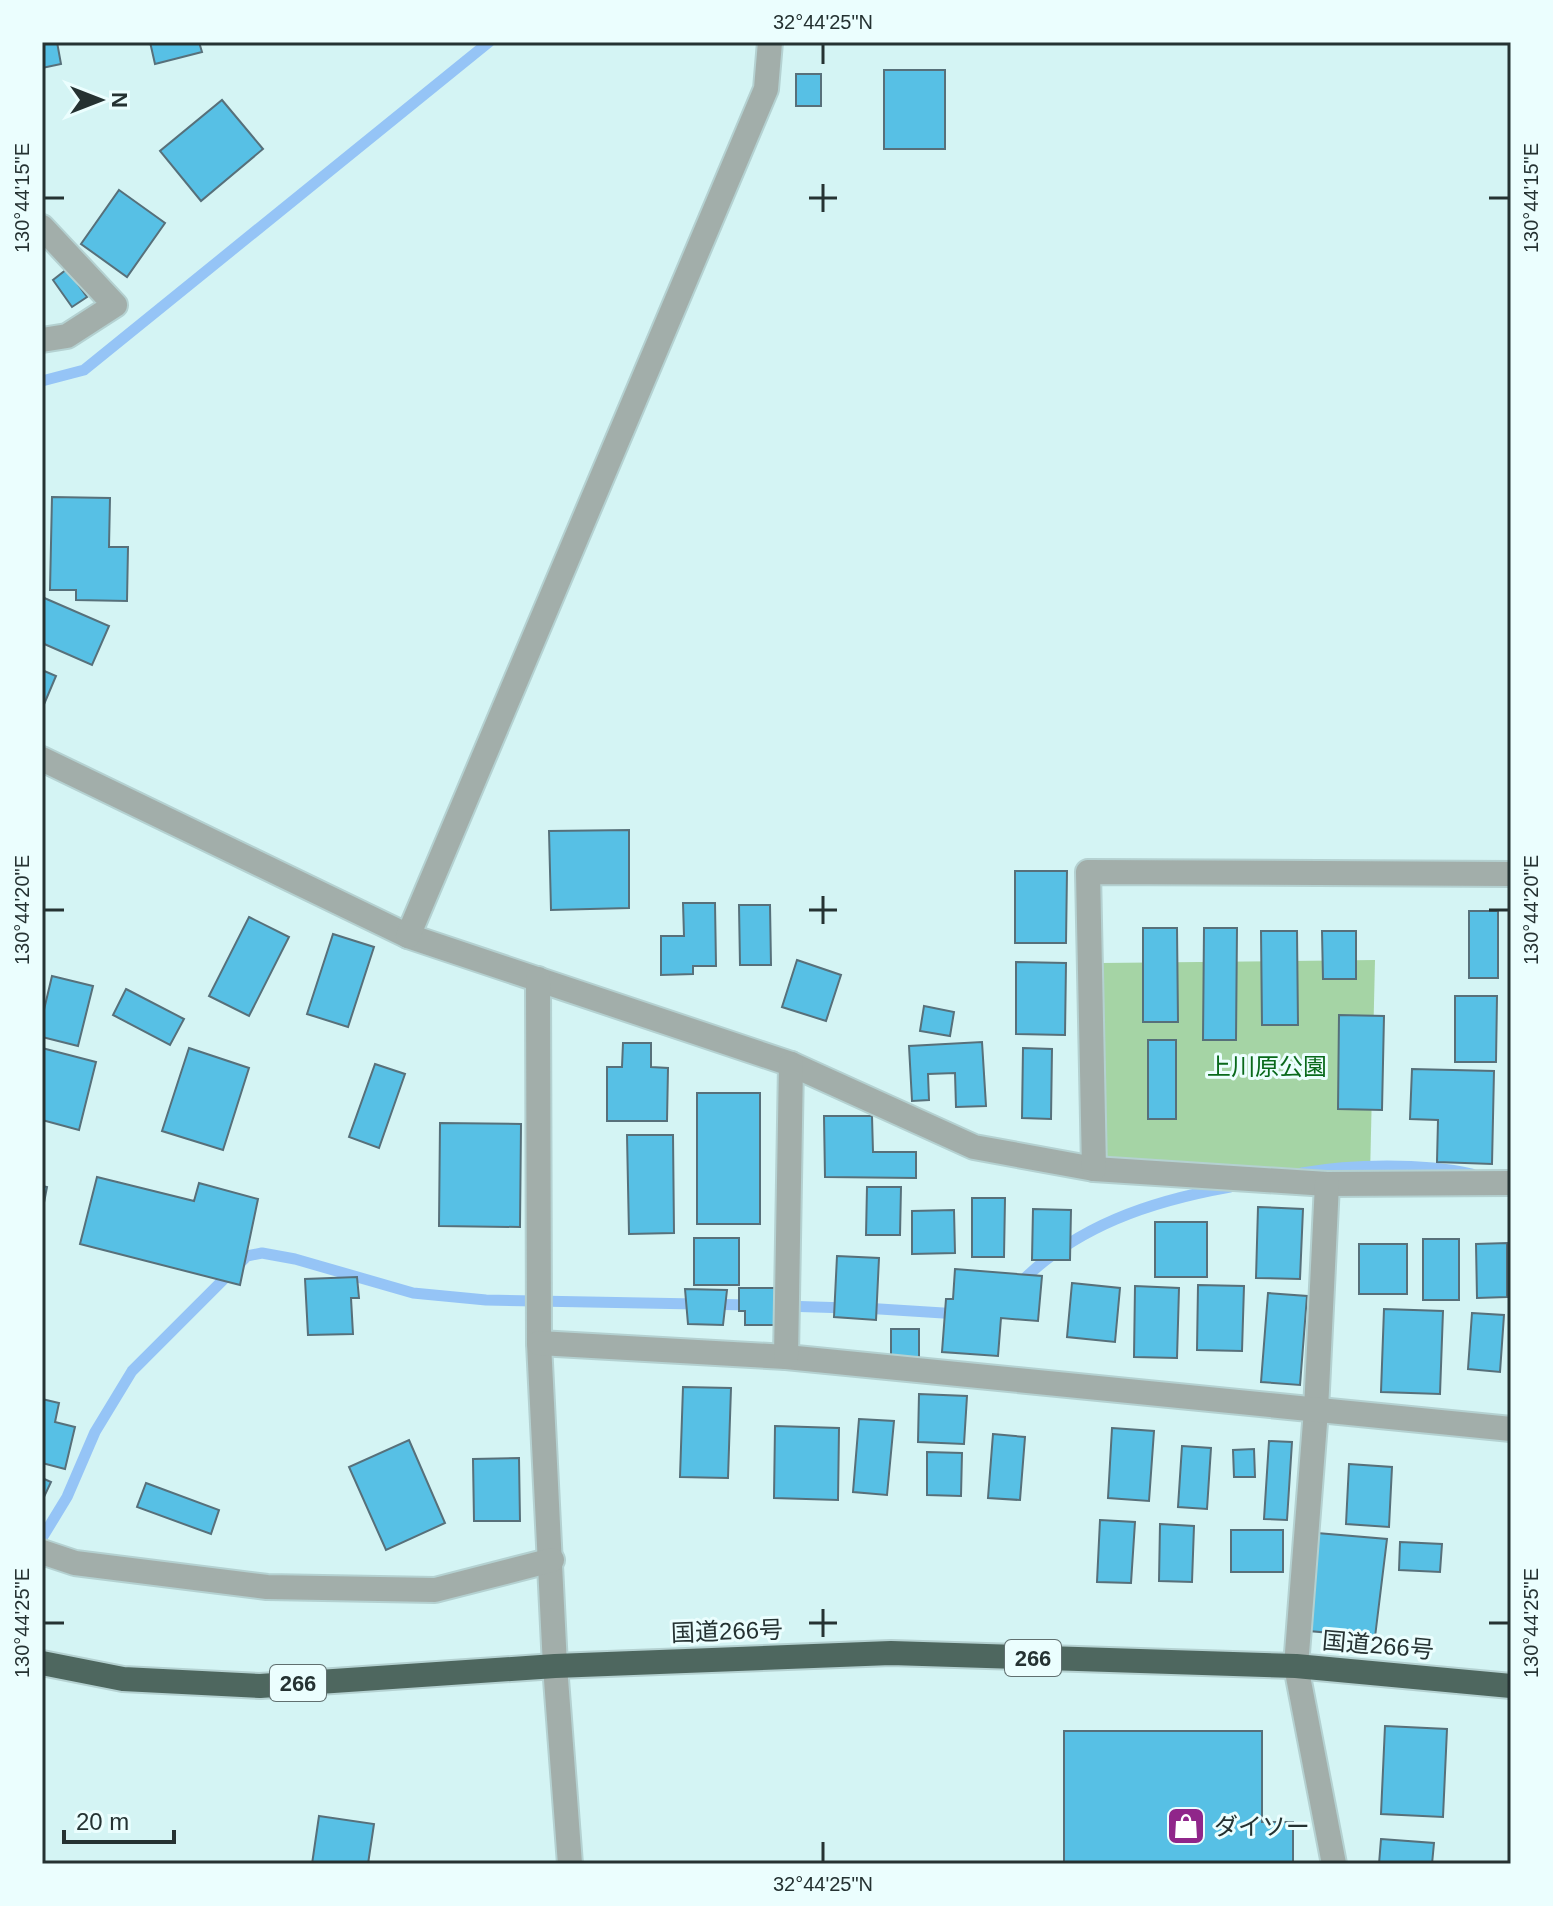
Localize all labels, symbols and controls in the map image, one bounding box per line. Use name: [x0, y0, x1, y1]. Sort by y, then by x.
text: 32°44'25"N: [773, 11, 873, 33]
north arrow: [60, 60, 140, 140]
text: N: [107, 92, 132, 108]
text: 130°44'15"E: [11, 143, 33, 253]
text: 130°44'15"E: [1520, 143, 1542, 253]
text: 130°44'20"E: [11, 855, 33, 965]
text: 130°44'20"E: [1520, 855, 1542, 965]
park label: 上川原公園: [1207, 1053, 1327, 1080]
text: 130°44'25"E: [11, 1568, 33, 1678]
text: 130°44'25"E: [1520, 1568, 1542, 1678]
street label: 国道266号: [671, 1616, 783, 1646]
street label: 国道266号: [1321, 1627, 1435, 1663]
road number: 266: [1005, 1640, 1061, 1676]
road number: 266: [270, 1665, 326, 1701]
scale bar: [64, 1794, 174, 1844]
shop icon: ダイソー: [1165, 1805, 1207, 1847]
text: 20 m: [76, 1808, 129, 1835]
place label: ダイソー: [1214, 1813, 1310, 1840]
text: 32°44'25"N: [773, 1873, 873, 1895]

